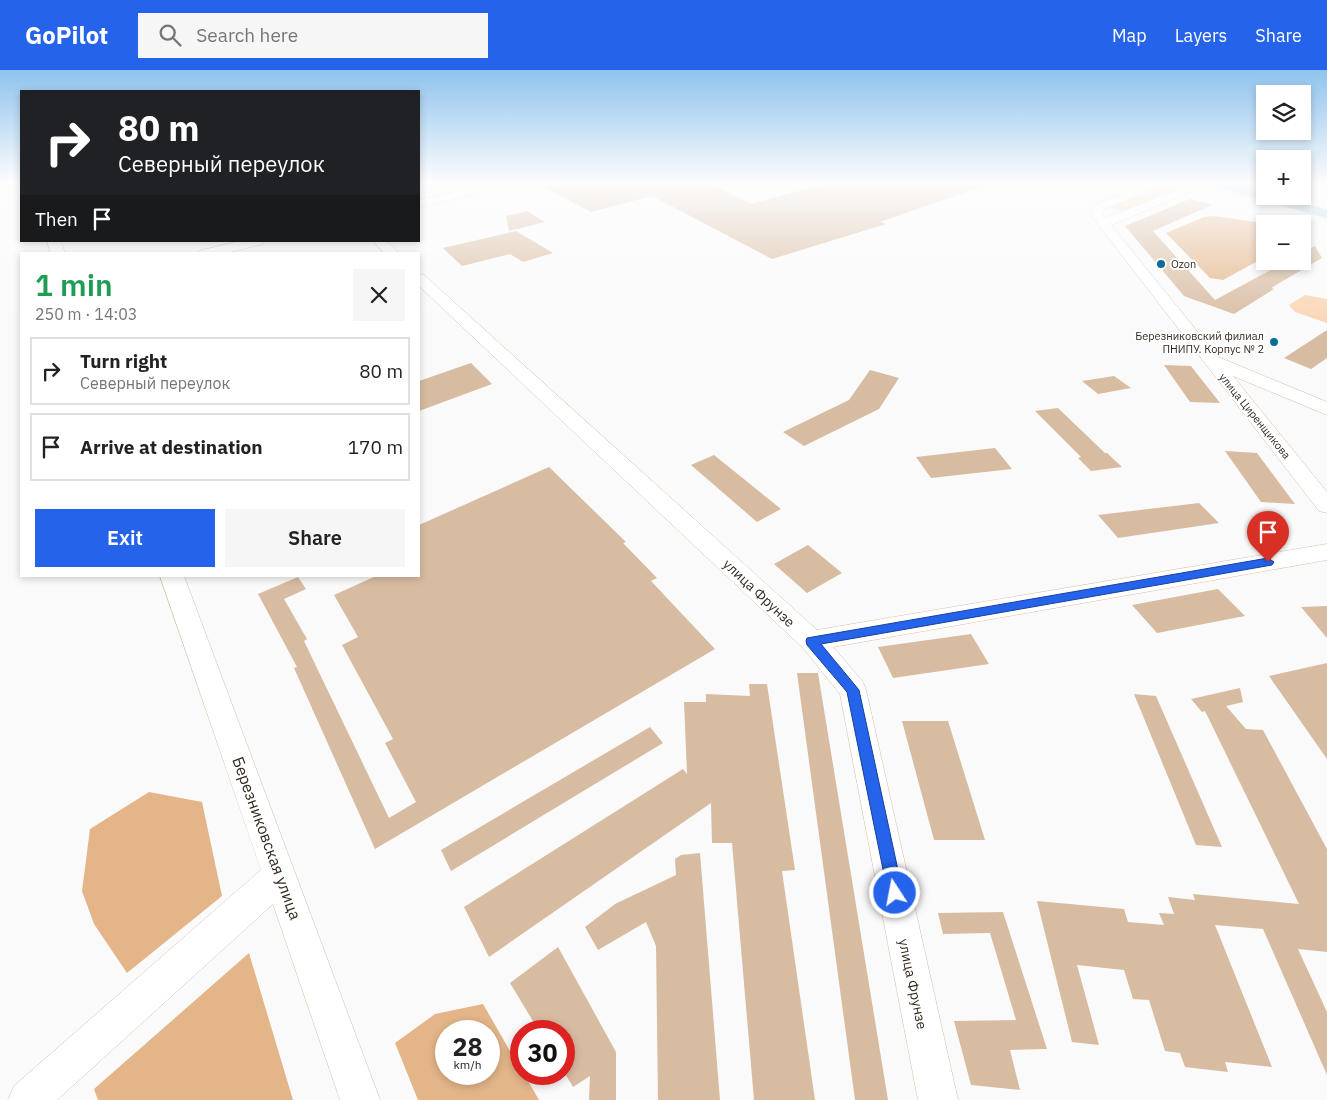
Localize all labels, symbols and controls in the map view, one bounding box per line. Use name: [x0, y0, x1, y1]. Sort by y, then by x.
search box: [138, 13, 488, 58]
text: GoPilot: [25, 19, 108, 51]
icon: search: [156, 21, 184, 49]
text: Search here: [196, 23, 298, 47]
text: Map: [1112, 24, 1147, 47]
text: Layers: [1175, 24, 1227, 47]
text: Share: [1255, 24, 1302, 47]
map controls: [1256, 85, 1311, 270]
button: layers: [1256, 85, 1311, 140]
text: 80 m: [118, 105, 200, 151]
icon: right: [35, 110, 100, 175]
text: Северный переулок: [118, 149, 325, 178]
button: +: [1256, 150, 1311, 205]
icon: arrive: [88, 205, 116, 233]
text: Then: [35, 207, 78, 231]
button: −: [1256, 215, 1311, 270]
place label: Ozon: [1171, 257, 1196, 271]
marker: Ozon: [1155, 258, 1167, 270]
text: 1 min: [35, 265, 113, 304]
button: close: [353, 269, 405, 321]
text: 250 m · 14:03: [35, 304, 137, 324]
place label: Березниковский филиал ПНИПУ. Корпус № 2: [1135, 329, 1264, 356]
marker: Березниковский филиал ПНИПУ. Корпус № 2: [1268, 336, 1280, 348]
text: Turn right: [80, 349, 167, 373]
icon: right: [37, 357, 65, 385]
text: 80 m: [359, 359, 403, 383]
street label: улица Циренщикова: [1216, 370, 1294, 462]
text: Северный переулок: [80, 373, 230, 393]
icon: arrive: [37, 433, 65, 461]
text: Arrive at destination: [80, 435, 263, 459]
text: 170 m: [348, 435, 403, 459]
button: Exit: [35, 509, 215, 567]
button: Share: [225, 509, 405, 567]
pin: [1247, 511, 1289, 562]
icon: arrive: [1254, 518, 1282, 546]
street label: улица Фрунзе: [719, 555, 799, 631]
street label: Березниковская улица: [228, 754, 306, 923]
position arrow: [868, 866, 920, 918]
street label: улица Фрунзе: [895, 937, 931, 1031]
speed limit sign: 30: [510, 1020, 575, 1085]
text: 28: [452, 1030, 483, 1063]
text: km/h: [453, 1057, 482, 1072]

